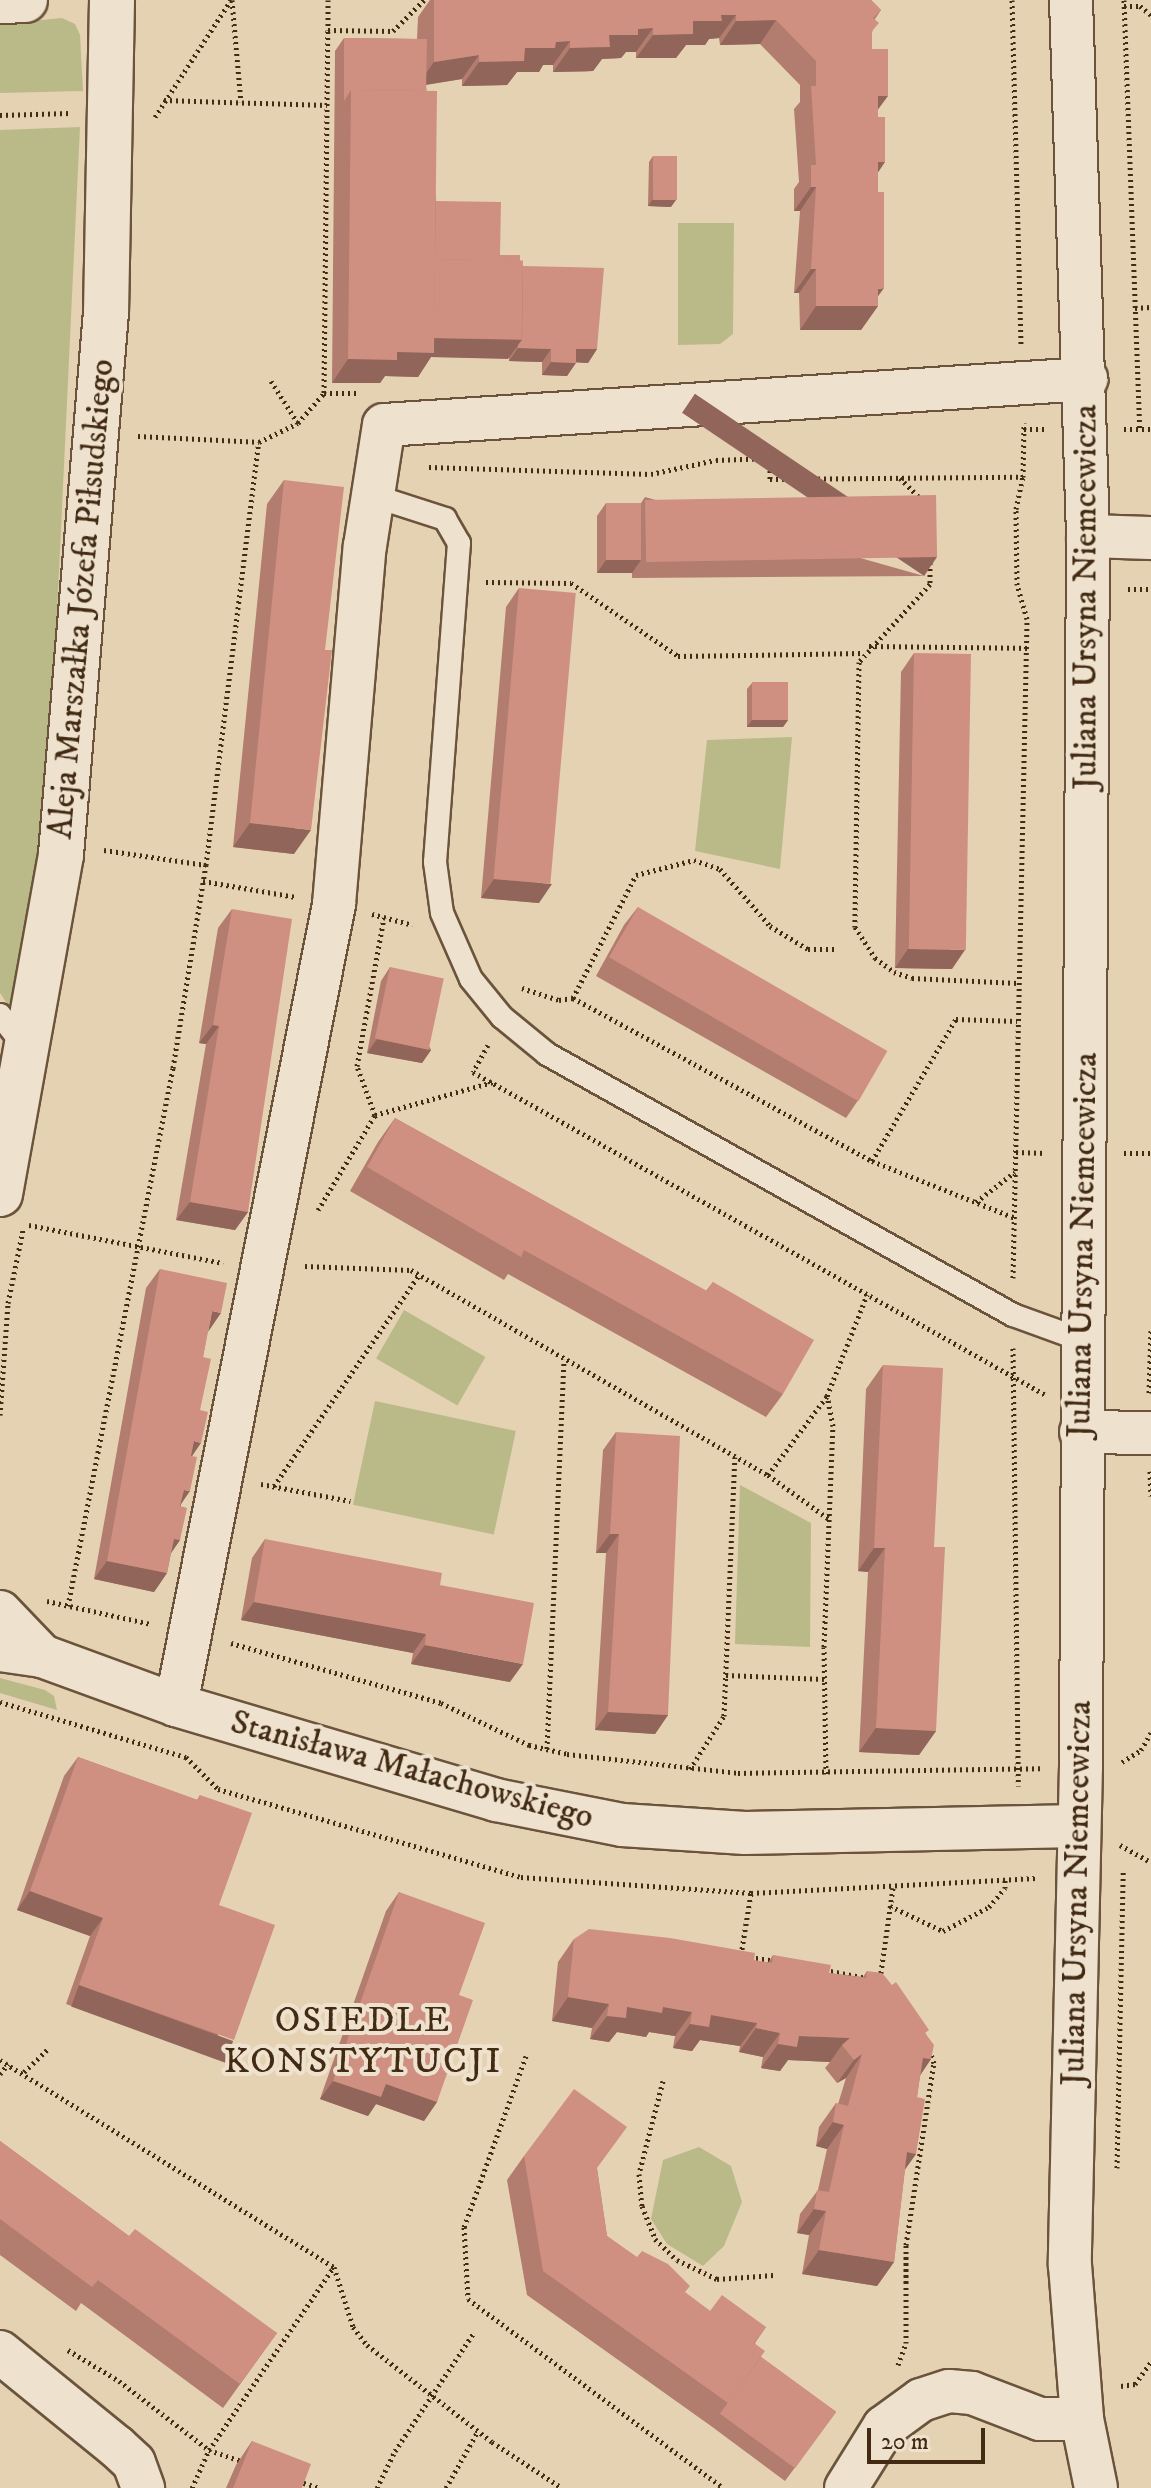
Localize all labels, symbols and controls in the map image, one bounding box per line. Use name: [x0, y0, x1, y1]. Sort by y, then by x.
street label: Aleja Marszałka Józefa Piłsudskiego: [41, 357, 123, 841]
street label: Juliana Ursyna Niemcewicza: [1066, 404, 1106, 790]
street label: Juliana Ursyna Niemcewicza: [1059, 1052, 1107, 1438]
street label: Juliana Ursyna Niemcewicza: [1053, 1700, 1101, 2086]
street label: Stanisława Małachowskiego: [226, 1702, 598, 1838]
district label: OSIEDLE KONSTYTUCJI: [224, 1998, 502, 2083]
scale bar: [871, 2412, 989, 2462]
text: 20 m: [881, 2427, 929, 2457]

